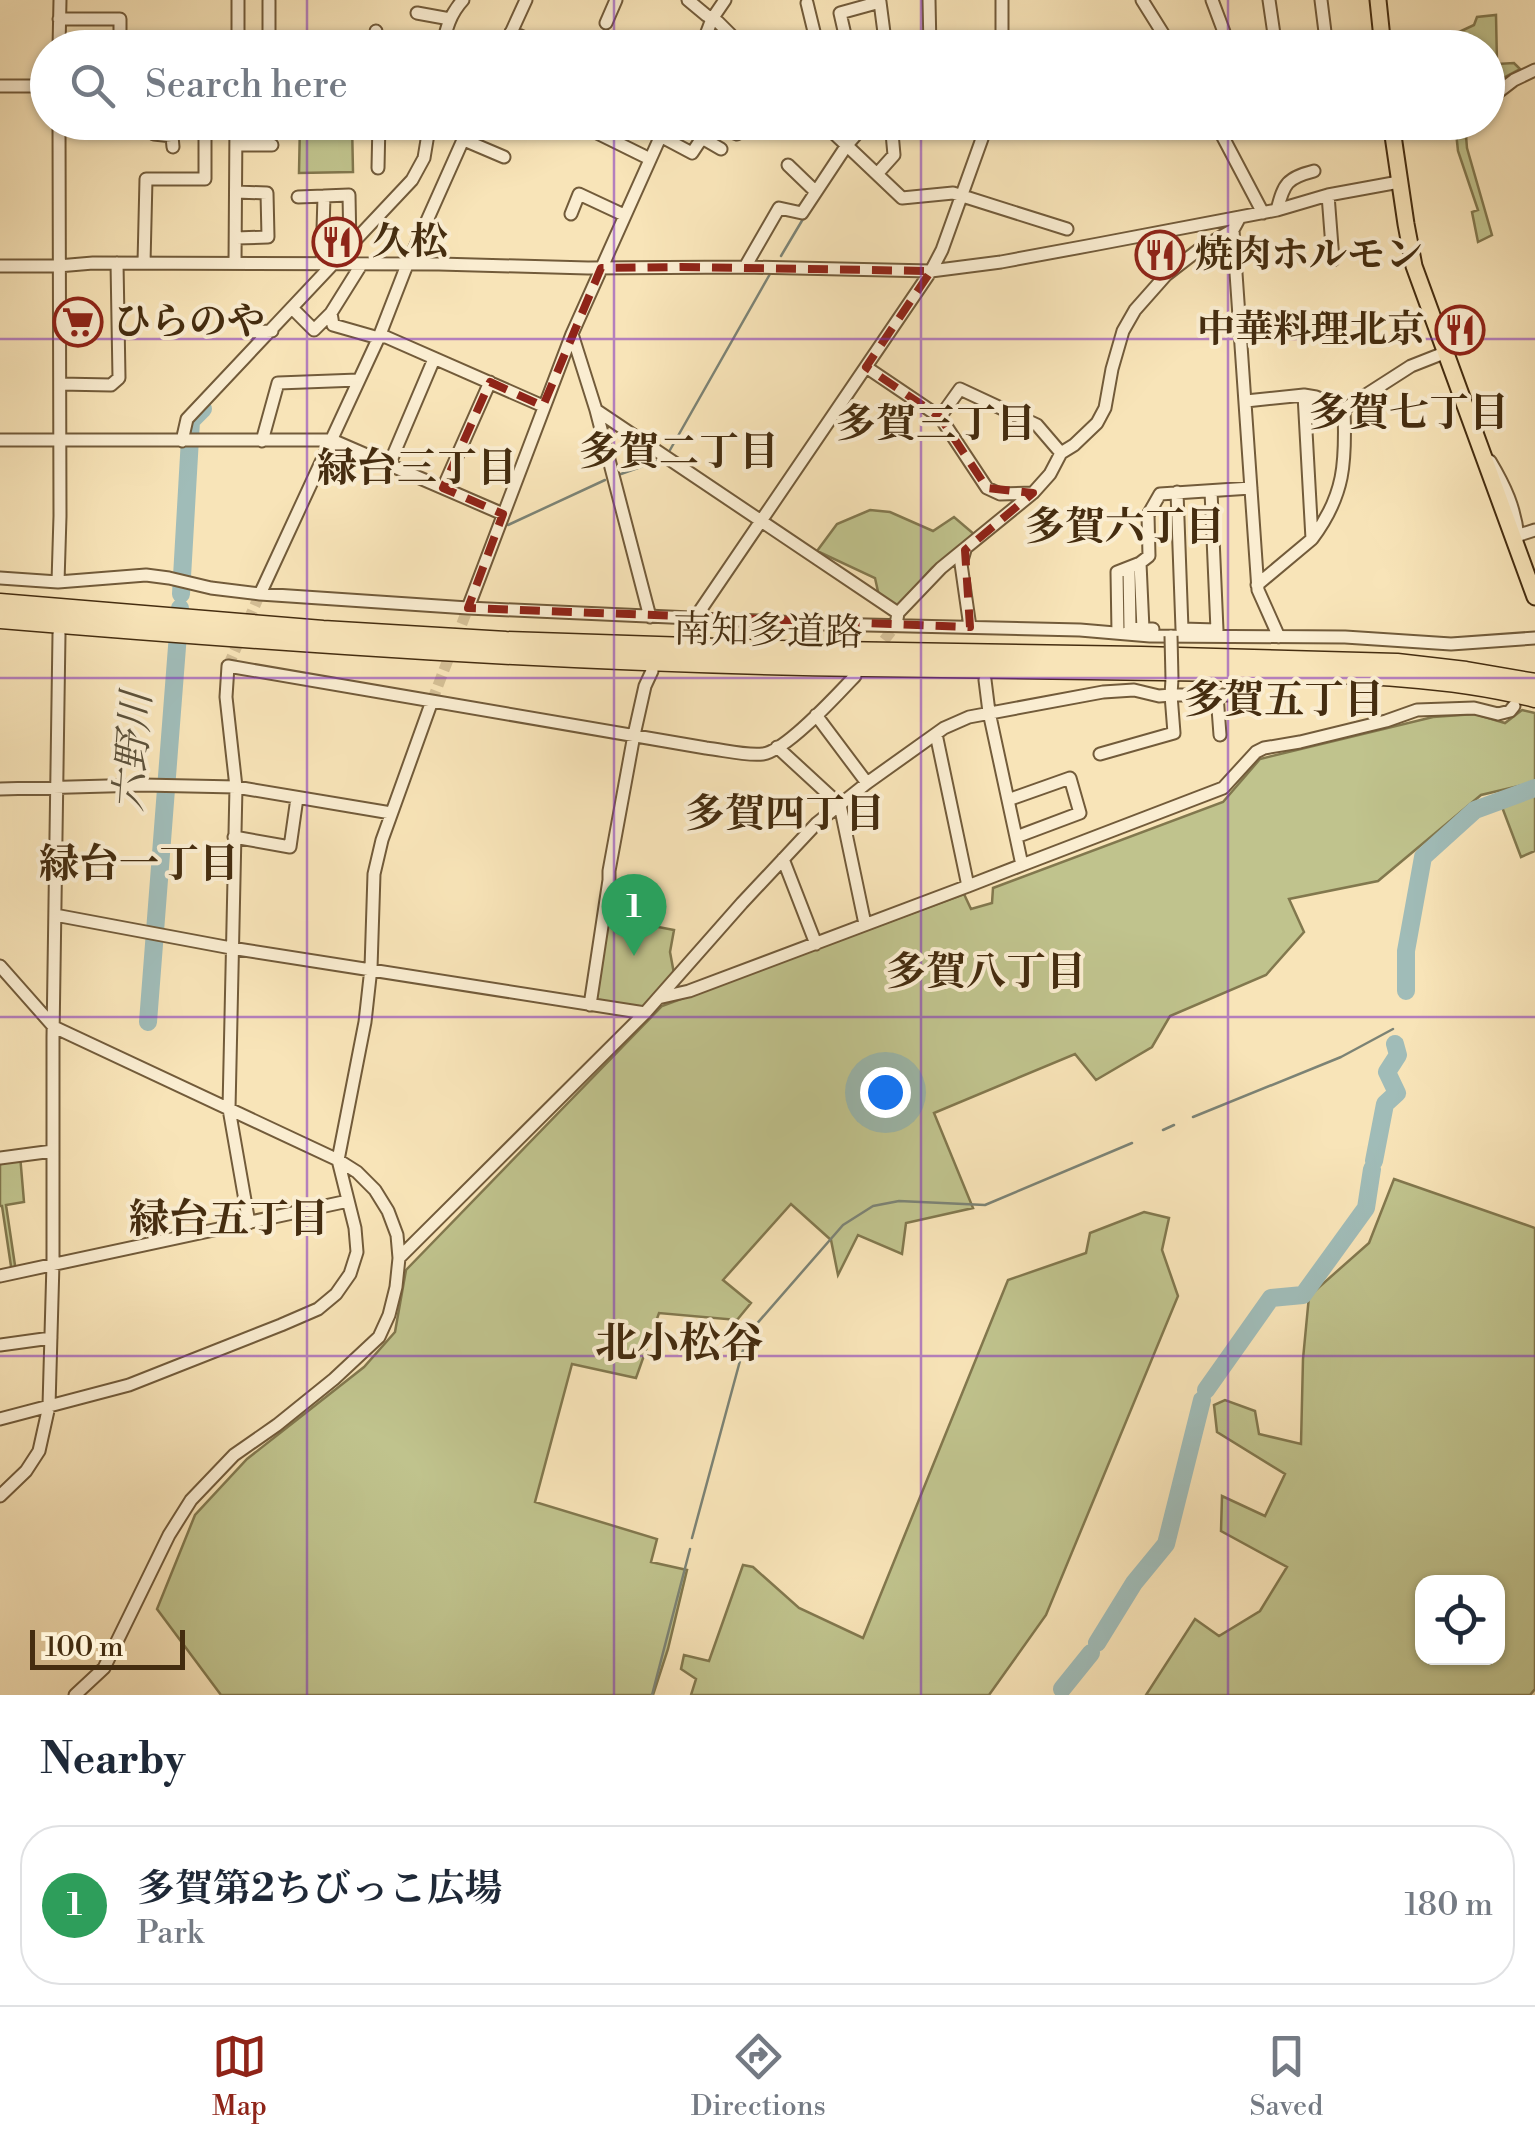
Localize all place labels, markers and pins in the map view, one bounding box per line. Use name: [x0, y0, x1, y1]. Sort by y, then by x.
restaurant icon: 久松: [311, 216, 363, 268]
place label: 久松: [372, 219, 448, 266]
restaurant icon: 焼肉ホルモン: [1134, 229, 1186, 281]
place label: 焼肉ホルモン: [1195, 232, 1423, 279]
supermarket icon: ひらのや: [52, 296, 104, 348]
place label: ひらのや: [113, 299, 265, 346]
restaurant icon: 中華料理北京: [1434, 304, 1486, 356]
place label: 中華料理北京: [1197, 307, 1425, 354]
pin: 1: [602, 874, 666, 956]

